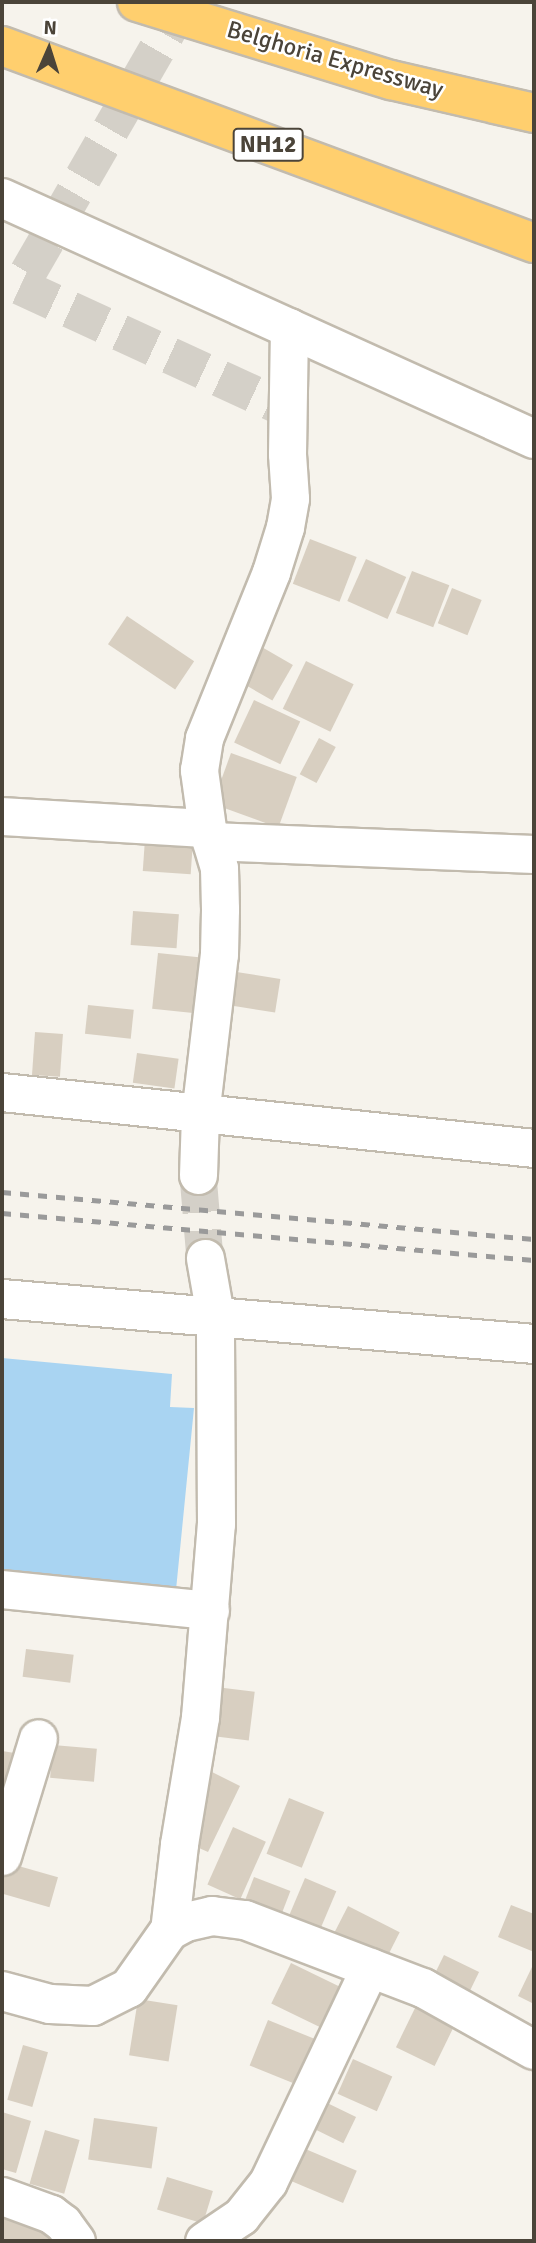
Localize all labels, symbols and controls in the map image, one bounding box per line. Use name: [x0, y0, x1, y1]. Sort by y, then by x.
north arrow: [14, 14, 84, 84]
street label: Belghoria Expressway: [223, 15, 447, 105]
text: N: [43, 16, 57, 40]
road number: NH12: [231, 126, 305, 164]

